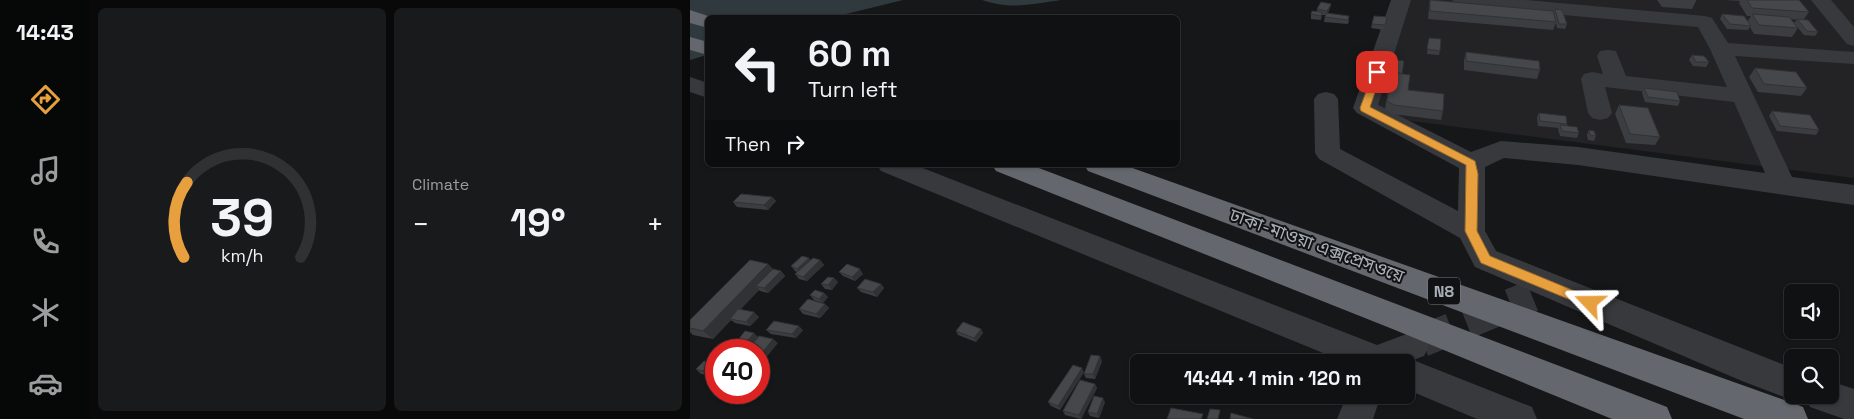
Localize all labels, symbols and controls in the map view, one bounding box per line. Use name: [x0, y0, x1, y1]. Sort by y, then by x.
text: 14:43: [16, 18, 74, 46]
text: 60 m: [808, 32, 891, 76]
icon: left: [725, 35, 790, 100]
pin: [1356, 51, 1398, 93]
icon: arrive: [1363, 58, 1391, 86]
text: Turn left: [808, 75, 898, 103]
icon: directions: [28, 82, 63, 117]
icon: right: [781, 130, 809, 158]
text: Then: [725, 132, 771, 157]
icon: music: [28, 153, 63, 188]
text: Climate: [412, 174, 469, 195]
text: 39: [210, 185, 274, 251]
text: 19°: [510, 199, 566, 247]
street label: ঢাকা-মাওয়া এক্সপ্রেসওয়ে: [1226, 202, 1408, 287]
text: −: [412, 206, 429, 242]
text: +: [647, 206, 664, 242]
icon: phone: [28, 224, 63, 259]
text: km/h: [221, 244, 263, 267]
position arrow: [1563, 276, 1615, 328]
road number: N8: [1428, 278, 1460, 304]
map controls: [1784, 284, 1839, 404]
button: sound: [1784, 284, 1839, 339]
icon: climate: [28, 295, 63, 330]
speed limit sign: 40: [705, 339, 770, 404]
button: search: [1784, 349, 1839, 404]
icon: car: [28, 366, 63, 401]
text: 14:44 · 1 min · 120 m: [1184, 366, 1361, 391]

